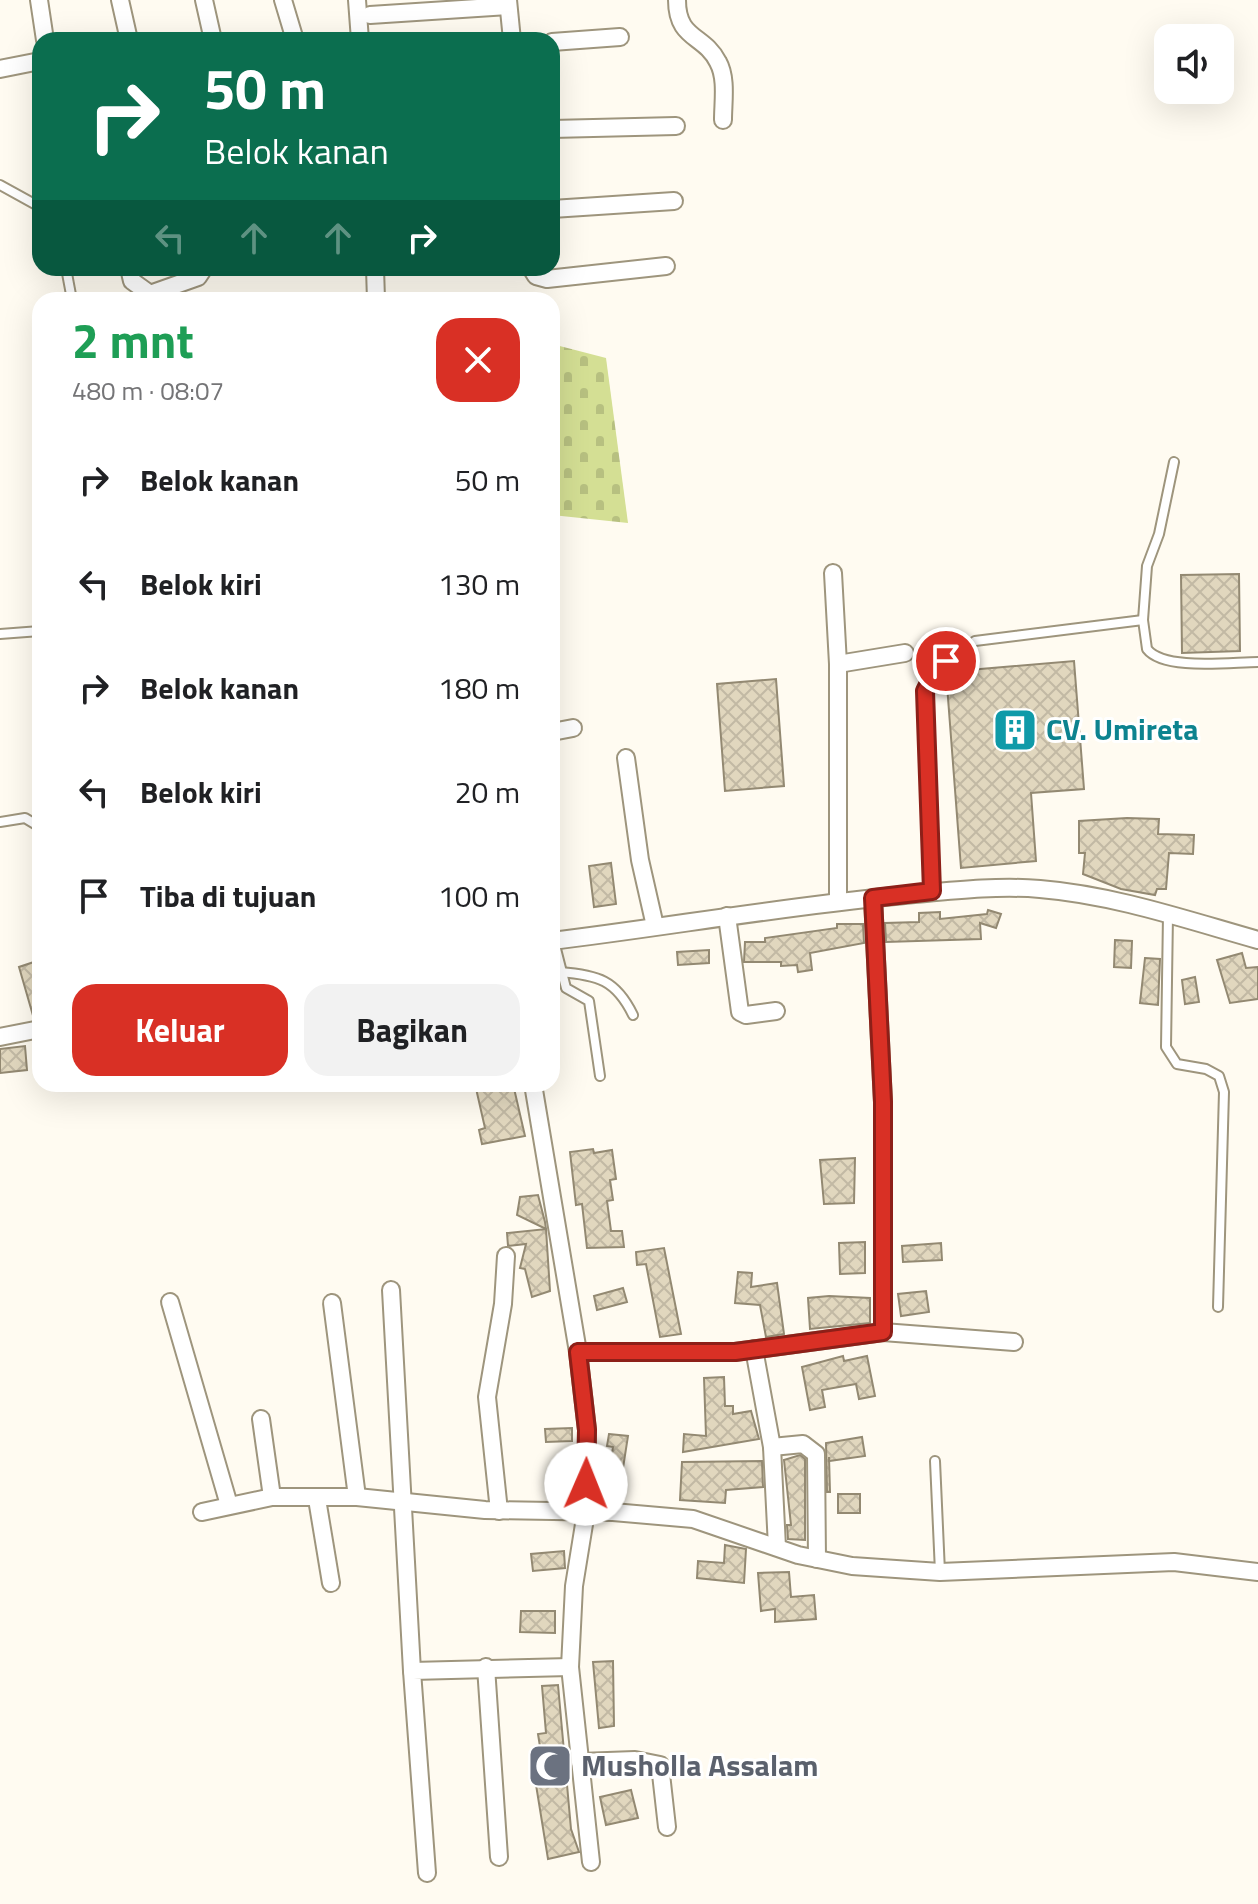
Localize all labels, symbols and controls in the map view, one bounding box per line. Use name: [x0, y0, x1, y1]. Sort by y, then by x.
map controls: [1154, 24, 1234, 104]
button: sound: [1154, 24, 1234, 104]
text: 50 m: [204, 46, 326, 131]
icon: right: [72, 64, 176, 168]
text: Belok kanan: [204, 123, 389, 178]
icon: left: [148, 216, 192, 260]
icon: ahead: [232, 216, 276, 260]
icon: ahead: [316, 216, 360, 260]
icon: right: [400, 216, 444, 260]
text: 2 mnt: [72, 304, 194, 377]
button: close: [436, 318, 520, 402]
text: 480 m · 08:07: [72, 371, 224, 410]
text: Belok kanan: [140, 457, 299, 503]
text: 50 m: [455, 457, 520, 503]
icon: right: [72, 458, 116, 502]
text: Belok kiri: [140, 561, 262, 607]
text: 130 m: [438, 561, 520, 607]
icon: left: [72, 562, 116, 606]
pin: [912, 627, 980, 695]
icon: arrive: [924, 639, 968, 683]
text: Belok kanan: [140, 665, 299, 711]
text: 180 m: [438, 665, 520, 711]
icon: right: [72, 666, 116, 710]
building icon: CV. Umireta: [991, 706, 1039, 754]
place label: CV. Umireta: [1046, 706, 1199, 752]
text: Belok kiri: [140, 769, 262, 815]
text: 20 m: [455, 769, 520, 815]
icon: left: [72, 770, 116, 814]
text: Tiba di tujuan: [140, 873, 316, 919]
text: 100 m: [438, 873, 520, 919]
icon: arrive: [72, 874, 116, 918]
button: Keluar: [72, 984, 288, 1076]
button: Bagikan: [304, 984, 520, 1076]
position arrow: [544, 1442, 628, 1526]
mosque icon: Musholla Assalam: [526, 1742, 574, 1790]
place label: Musholla Assalam: [581, 1742, 818, 1788]

